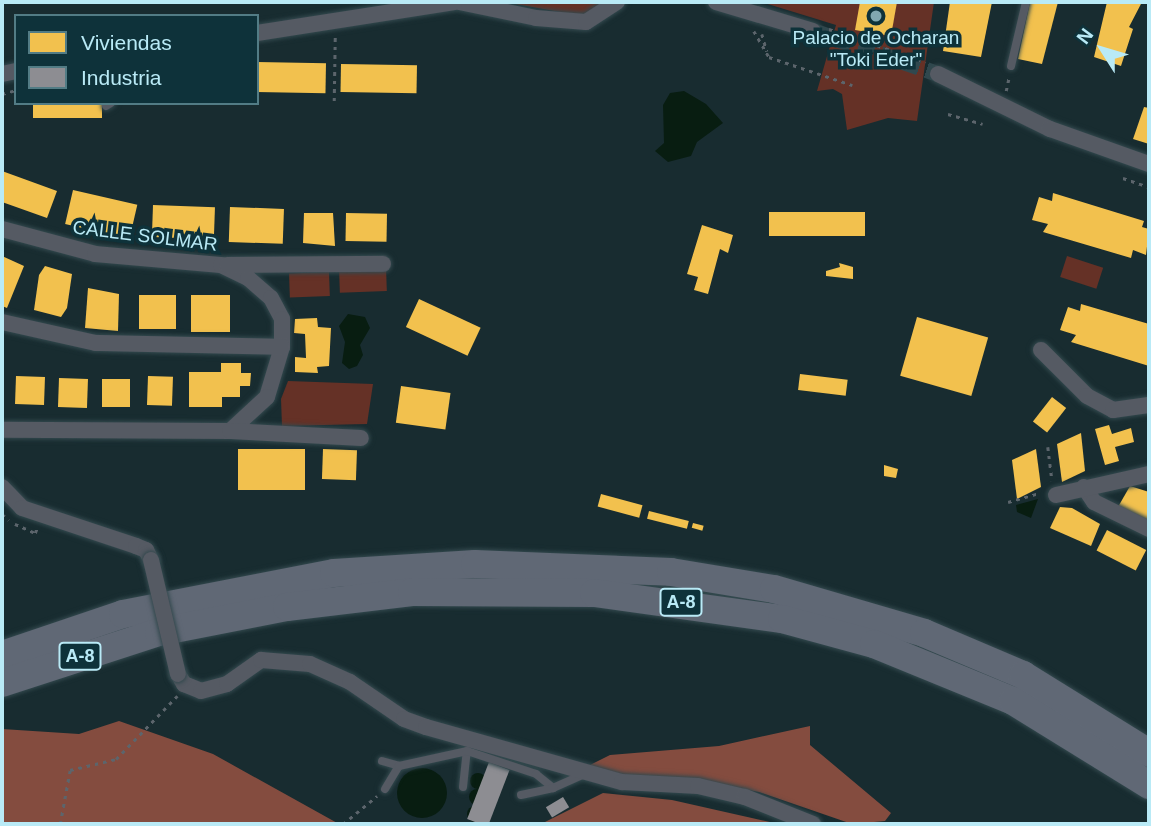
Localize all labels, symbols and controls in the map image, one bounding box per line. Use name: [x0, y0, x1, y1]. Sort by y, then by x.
marker: Palacio de Ocharan "Toki Eder": [868, 8, 884, 24]
legend: [14, 14, 259, 105]
north arrow: [1067, 14, 1137, 84]
text: N: [1072, 24, 1097, 48]
place label: Palacio de Ocharan "Toki Eder": [793, 27, 959, 71]
text: Viviendas: [81, 31, 172, 54]
text: Industria: [81, 66, 162, 89]
street label: CALLE SOLMAR: [71, 216, 219, 256]
road number: A-8: [658, 588, 704, 616]
road number: A-8: [57, 642, 103, 670]

